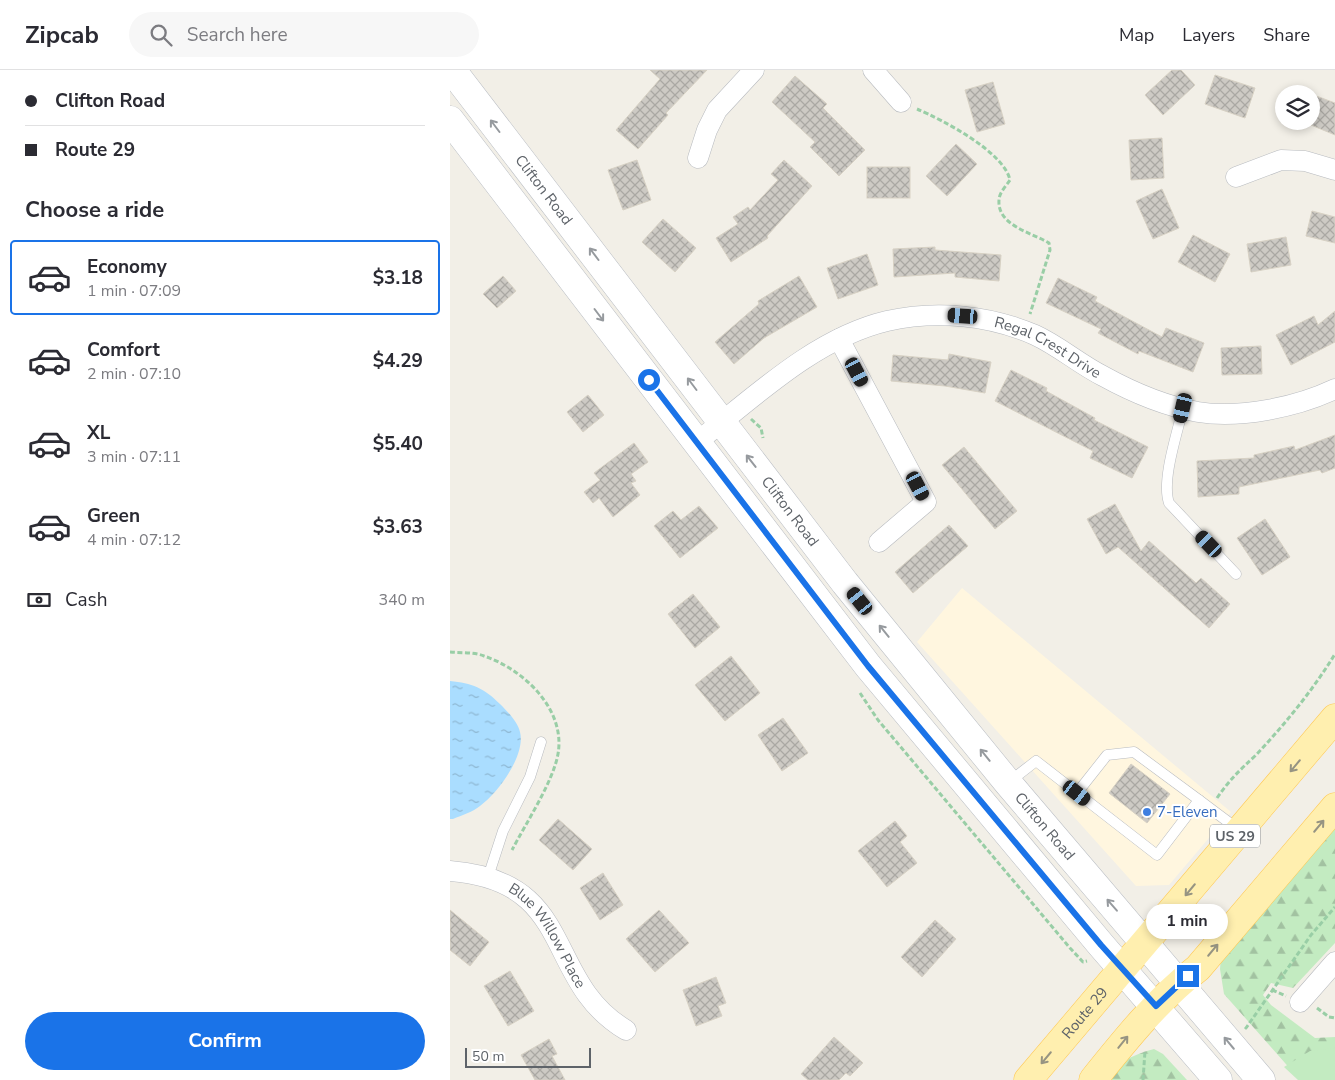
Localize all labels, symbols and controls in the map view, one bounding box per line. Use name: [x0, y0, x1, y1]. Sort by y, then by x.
search box: [129, 12, 479, 57]
text: Zipcab: [25, 19, 99, 51]
icon: search: [147, 21, 175, 49]
text: Search here: [187, 22, 288, 48]
text: Map: [1119, 23, 1154, 47]
text: Layers: [1182, 23, 1235, 47]
text: Share: [1263, 23, 1310, 47]
map controls: [1275, 85, 1320, 130]
button: layers: [1275, 85, 1320, 130]
text: Clifton Road: [55, 88, 165, 114]
one-way arrow: [489, 120, 500, 133]
text: Route 29: [55, 137, 135, 163]
street label: Clifton Road: [510, 151, 577, 229]
text: Choose a ride: [25, 195, 164, 225]
one-way arrow: [589, 247, 599, 261]
text: Economy: [87, 254, 167, 280]
icon: car: [27, 255, 72, 300]
text: $3.18: [373, 265, 423, 291]
text: 1 min · 07:09: [87, 280, 181, 302]
car: [947, 307, 978, 325]
one-way arrow: [594, 308, 604, 322]
street label: Regal Crest Drive: [992, 312, 1105, 383]
text: Comfort: [87, 337, 160, 363]
icon: car: [27, 338, 72, 383]
text: $4.29: [373, 348, 423, 374]
car: [843, 355, 870, 389]
text: 2 min · 07:10: [87, 363, 181, 385]
route start: [638, 369, 660, 391]
one-way arrow: [687, 378, 698, 391]
car: [1172, 392, 1193, 424]
text: XL: [87, 420, 110, 446]
icon: car: [27, 421, 72, 466]
text: $5.40: [373, 431, 423, 457]
text: 3 min · 07:11: [87, 446, 181, 468]
one-way arrow: [746, 455, 757, 468]
car: [904, 469, 931, 503]
street label: Clifton Road: [757, 472, 823, 551]
text: Green: [87, 503, 140, 529]
icon: car: [27, 504, 72, 549]
text: $3.63: [373, 514, 423, 540]
car: [1193, 528, 1224, 560]
text: 4 min · 07:12: [87, 529, 181, 551]
car: [844, 585, 875, 617]
icon: cash: [25, 586, 53, 614]
text: Cash: [65, 587, 107, 613]
text: 340 m: [378, 589, 425, 611]
one-way arrow: [878, 624, 889, 637]
one-way arrow: [979, 748, 990, 761]
one-way arrow: [1289, 759, 1300, 772]
car: [1060, 778, 1093, 808]
street label: Clifton Road: [1010, 788, 1080, 864]
place label: 7-Eleven: [1157, 802, 1217, 822]
marker: 7-Eleven: [1141, 806, 1153, 818]
one-way arrow: [1313, 820, 1324, 833]
road number: US 29: [1210, 824, 1260, 848]
street label: Blue Willow Place: [505, 878, 590, 992]
one-way arrow: [1184, 883, 1195, 896]
one-way arrow: [1107, 899, 1118, 912]
callout: 1 min: [1147, 904, 1229, 938]
text: 1 min: [1166, 910, 1208, 932]
one-way arrow: [1208, 944, 1219, 957]
route end: [1177, 965, 1199, 987]
street label: Route 29: [1057, 983, 1112, 1043]
button: Confirm: [25, 1012, 425, 1070]
one-way arrow: [1118, 1036, 1129, 1049]
one-way arrow: [1224, 1036, 1235, 1049]
scale bar: [465, 1045, 591, 1068]
text: 50 m: [472, 1047, 504, 1066]
one-way arrow: [1040, 1052, 1051, 1065]

